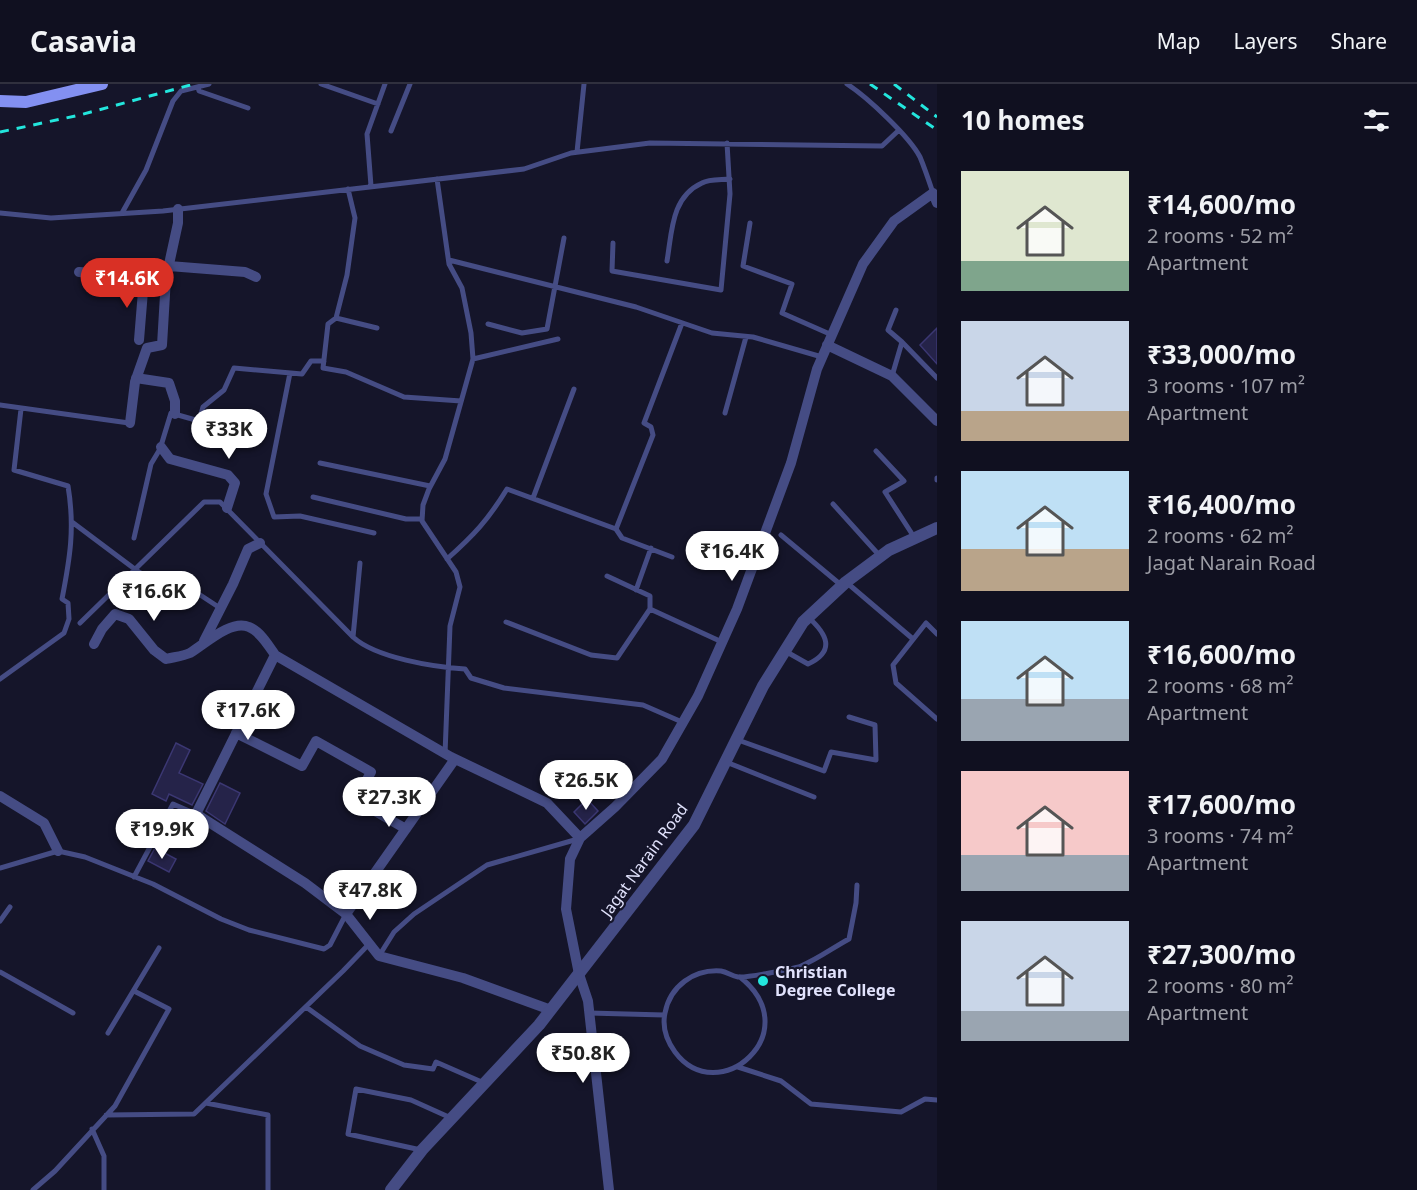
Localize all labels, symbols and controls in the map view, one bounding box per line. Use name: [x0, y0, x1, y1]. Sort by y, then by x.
text: Casavia: [30, 22, 137, 60]
text: Map: [1157, 27, 1201, 55]
text: Layers: [1234, 27, 1298, 55]
text: Share: [1331, 27, 1387, 55]
text: 10 homes: [961, 102, 1085, 138]
icon: filters: [1360, 104, 1393, 137]
text: ₹14,600/mo: [1147, 186, 1296, 222]
icon: home: [1009, 195, 1081, 267]
text: 2 rooms · 52 m²: [1147, 222, 1294, 249]
text: Apartment: [1147, 249, 1248, 276]
pin: ₹14.6K: [78, 258, 176, 309]
text: ₹14.6K: [95, 264, 159, 291]
text: ₹33,000/mo: [1147, 336, 1296, 372]
icon: home: [1009, 345, 1081, 417]
text: 3 rooms · 107 m²: [1147, 372, 1305, 399]
text: Apartment: [1147, 399, 1248, 426]
pin: ₹33K: [193, 409, 265, 460]
text: ₹33K: [205, 415, 253, 442]
text: ₹16,400/mo: [1147, 486, 1296, 522]
icon: home: [1009, 495, 1081, 567]
text: 2 rooms · 62 m²: [1147, 522, 1294, 549]
pin: ₹16.4K: [683, 531, 781, 582]
text: ₹16.4K: [700, 537, 764, 564]
text: Jagat Narain Road: [1147, 549, 1316, 576]
pin: ₹16.6K: [105, 571, 203, 622]
text: ₹16.6K: [122, 577, 186, 604]
text: ₹16,600/mo: [1147, 636, 1296, 672]
icon: home: [1009, 645, 1081, 717]
text: 2 rooms · 68 m²: [1147, 672, 1294, 699]
pin: ₹17.6K: [199, 690, 297, 741]
text: ₹17.6K: [216, 696, 280, 723]
text: Apartment: [1147, 699, 1248, 726]
pin: ₹26.5K: [537, 760, 635, 811]
text: ₹26.5K: [554, 766, 618, 793]
pin: ₹27.3K: [340, 777, 438, 828]
text: ₹27.3K: [357, 783, 421, 810]
text: ₹17,600/mo: [1147, 786, 1296, 822]
icon: home: [1009, 795, 1081, 867]
street label: Jagat Narain Road: [594, 799, 693, 923]
pin: ₹19.9K: [113, 809, 211, 860]
text: ₹19.9K: [130, 815, 194, 842]
text: 3 rooms · 74 m²: [1147, 822, 1294, 849]
text: Apartment: [1147, 849, 1248, 876]
pin: ₹47.8K: [321, 870, 419, 921]
text: ₹47.8K: [338, 876, 402, 903]
text: ₹27,300/mo: [1147, 936, 1296, 972]
icon: home: [1009, 945, 1081, 1017]
place label: Christian Degree College: [775, 961, 896, 1001]
text: 2 rooms · 80 m²: [1147, 972, 1294, 999]
marker: Christian Degree College: [756, 974, 770, 988]
text: Apartment: [1147, 999, 1248, 1026]
pin: ₹50.8K: [534, 1033, 632, 1084]
text: ₹50.8K: [551, 1039, 615, 1066]

